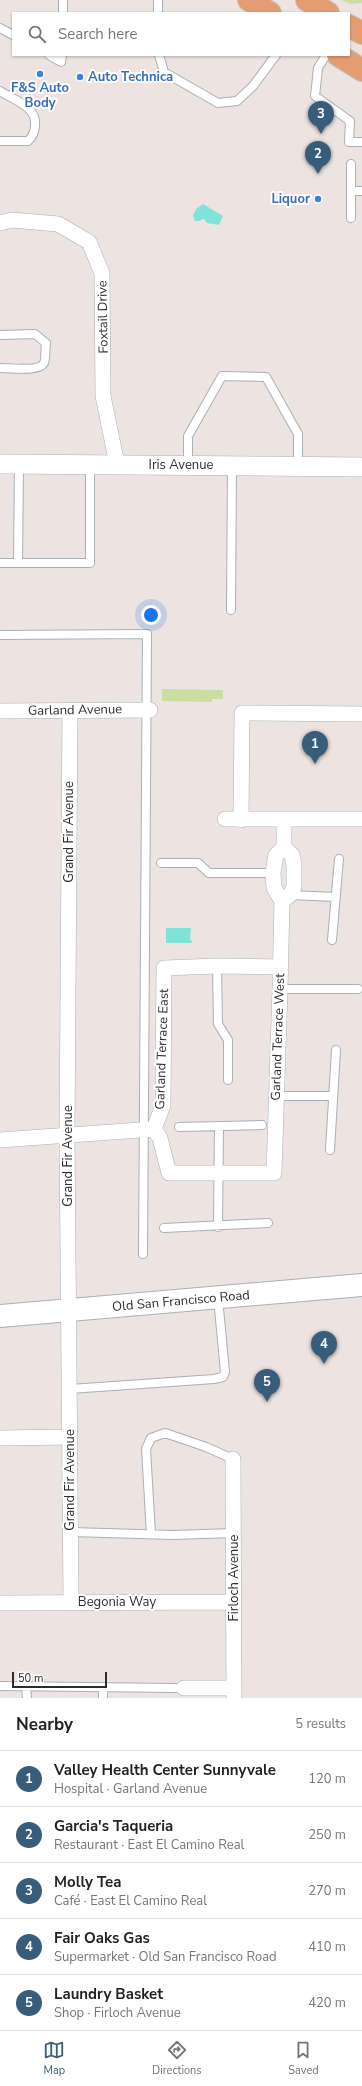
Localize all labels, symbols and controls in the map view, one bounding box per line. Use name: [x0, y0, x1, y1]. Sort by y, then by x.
search box: [12, 12, 350, 56]
icon: search: [26, 23, 48, 45]
text: Search here: [58, 24, 138, 44]
place label: Auto Technica: [88, 68, 173, 86]
marker: F&S Auto Body: [35, 69, 45, 79]
marker: Auto Technica: [75, 72, 85, 82]
place label: F&S Auto Body: [11, 79, 69, 112]
pin: 3: [308, 101, 334, 134]
pin: 2: [305, 141, 331, 174]
place label: Liquor: [271, 190, 311, 208]
marker: Liquor: [313, 194, 323, 204]
street label: Foxtail Drive: [93, 280, 113, 354]
street label: Iris Avenue: [149, 456, 213, 474]
your location: [141, 605, 161, 625]
street label: Garland Avenue: [28, 700, 122, 720]
pin: 1: [302, 731, 328, 764]
street label: Grand Fir Avenue: [60, 781, 78, 883]
street label: Garland Terrace West: [267, 973, 289, 1101]
street label: Garland Terrace East: [151, 988, 173, 1110]
street label: Grand Fir Avenue: [59, 1105, 77, 1207]
street label: Old San Francisco Road: [111, 1286, 251, 1316]
pin: 4: [311, 1331, 337, 1364]
pin: 5: [254, 1369, 280, 1402]
street label: Grand Fir Avenue: [61, 1429, 79, 1531]
street label: Firloch Avenue: [225, 1535, 243, 1621]
street label: Begonia Way: [78, 1593, 156, 1611]
scale bar: [12, 1670, 107, 1689]
text: 50 m: [18, 1671, 43, 1686]
text: Nearby: [16, 1713, 73, 1736]
text: 5 results: [295, 1715, 346, 1733]
text: Valley Health Center Sunnyvale: [54, 1760, 276, 1780]
text: 1: [25, 1770, 33, 1788]
text: 120 m: [308, 1770, 346, 1788]
text: Hospital · Garland Avenue: [54, 1780, 207, 1798]
text: Garcia's Taqueria: [54, 1816, 173, 1836]
text: 2: [25, 1826, 33, 1844]
text: 250 m: [308, 1826, 346, 1844]
text: Restaurant · East El Camino Real: [54, 1836, 244, 1854]
text: Molly Tea: [54, 1872, 121, 1892]
text: 3: [25, 1882, 33, 1900]
text: 270 m: [308, 1882, 346, 1900]
text: Café · East El Camino Real: [54, 1892, 207, 1910]
text: Fair Oaks Gas: [54, 1928, 150, 1948]
text: 4: [25, 1938, 33, 1956]
text: 410 m: [308, 1938, 346, 1956]
text: Supermarket · Old San Francisco Road: [54, 1948, 277, 1966]
text: Laundry Basket: [54, 1984, 163, 2004]
text: 5: [25, 1994, 33, 2012]
text: 420 m: [308, 1994, 346, 2012]
text: Shop · Firloch Avenue: [54, 2004, 181, 2022]
tab: Map: [43, 2039, 65, 2078]
tab: Directions: [152, 2039, 202, 2078]
tab: Saved: [288, 2039, 319, 2078]

